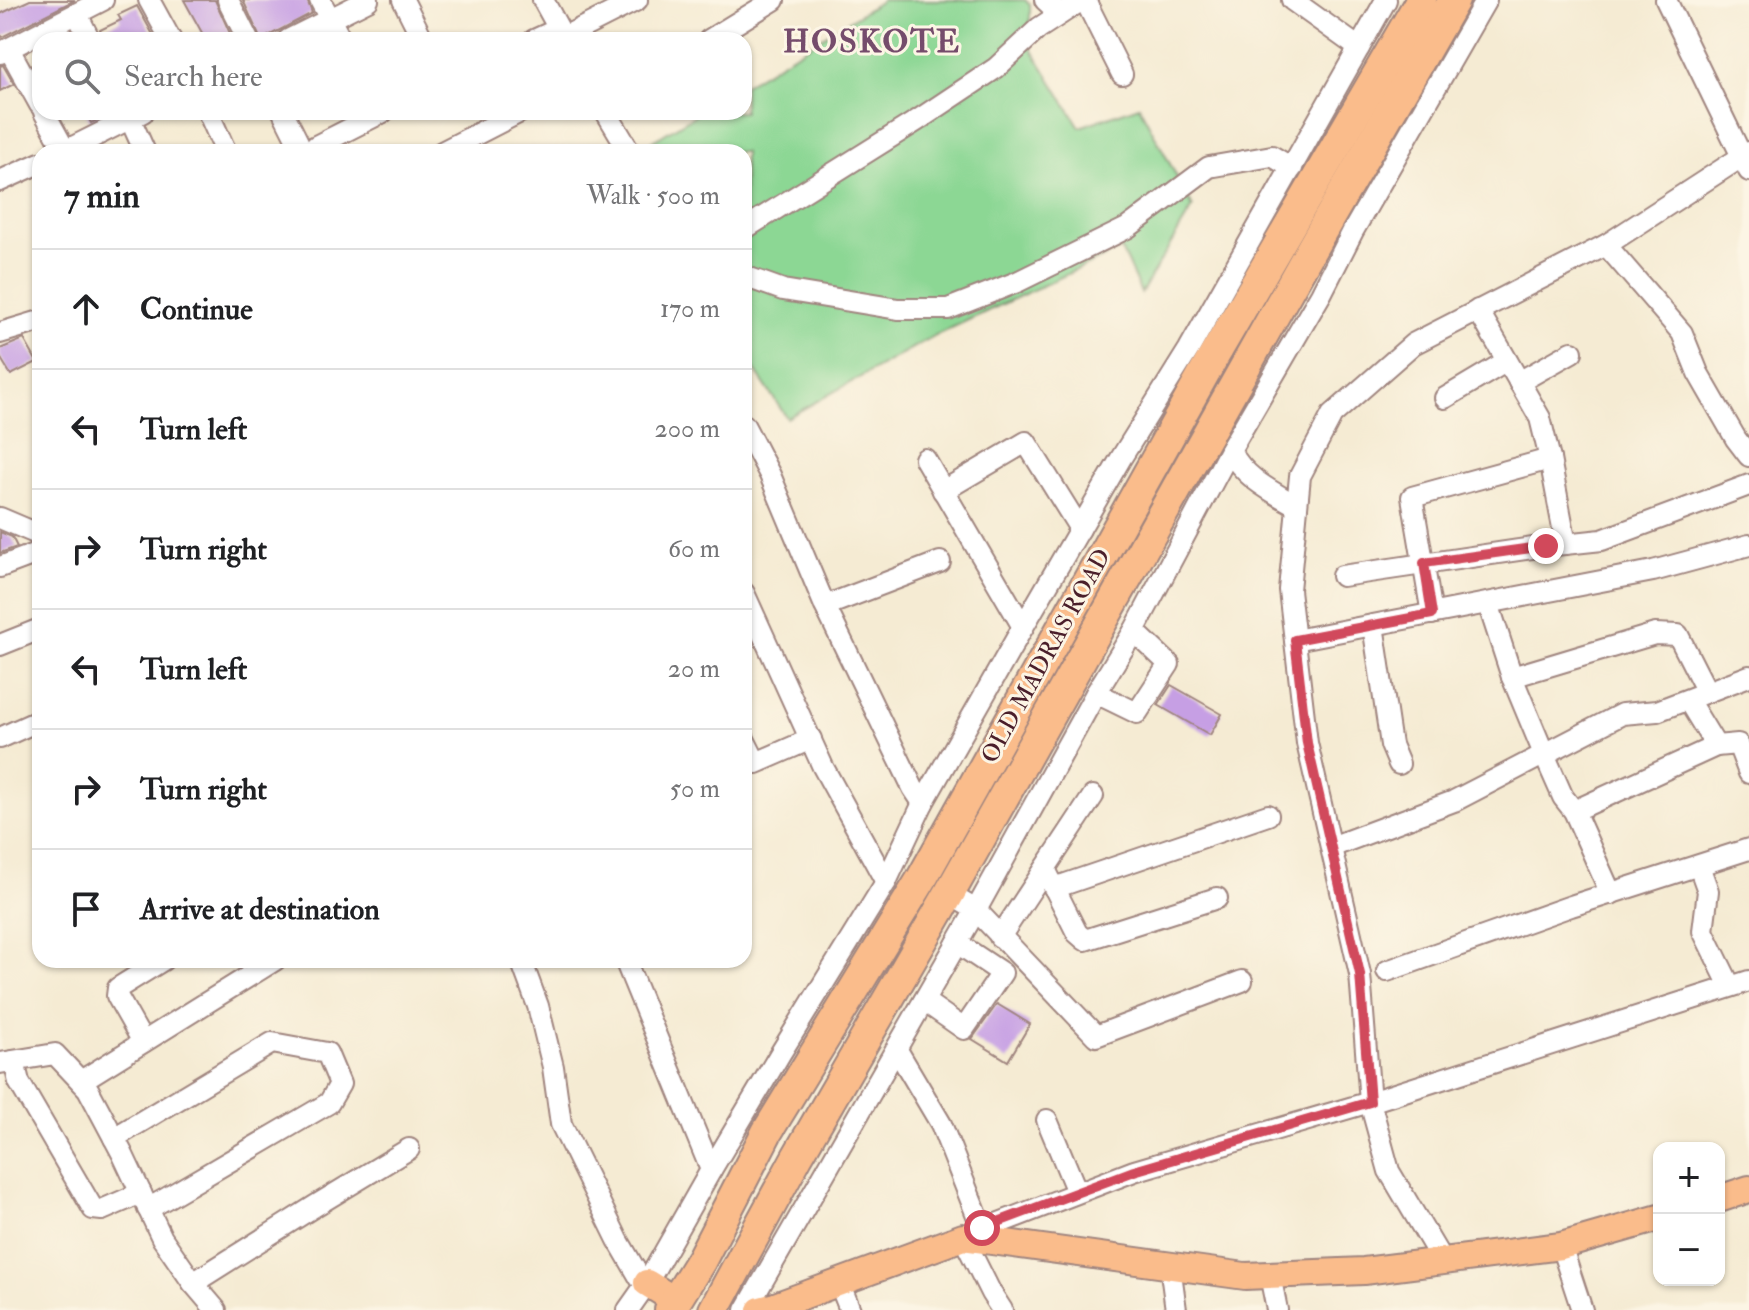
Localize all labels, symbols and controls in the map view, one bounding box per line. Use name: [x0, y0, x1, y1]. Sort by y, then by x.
district label: HOSKOTE: [783, 22, 961, 62]
search box: [32, 32, 752, 120]
icon: search: [60, 54, 104, 98]
text: Search here: [124, 58, 263, 95]
text: 7 min: [64, 175, 140, 218]
text: Walk · 500 m: [586, 180, 720, 212]
icon: ahead: [64, 287, 108, 331]
text: Continue: [140, 291, 253, 328]
text: 170 m: [660, 293, 720, 325]
icon: left: [64, 407, 108, 451]
text: Turn left: [140, 411, 247, 448]
text: 200 m: [655, 413, 720, 445]
icon: right: [64, 527, 108, 571]
route end: [1528, 528, 1564, 564]
text: Turn right: [140, 531, 267, 568]
text: 60 m: [668, 533, 720, 565]
street label: OLD MADRAS ROAD: [974, 543, 1118, 769]
icon: left: [64, 647, 108, 691]
text: Turn left: [140, 651, 247, 688]
text: 20 m: [668, 653, 720, 685]
icon: right: [64, 767, 108, 811]
text: Turn right: [140, 771, 267, 808]
text: 50 m: [670, 773, 720, 805]
icon: arrive: [64, 887, 108, 931]
text: Arrive at destination: [140, 891, 380, 928]
map controls: [1653, 1142, 1725, 1286]
button: +: [1653, 1142, 1725, 1214]
route start: [964, 1210, 1000, 1246]
button: −: [1653, 1214, 1725, 1286]

